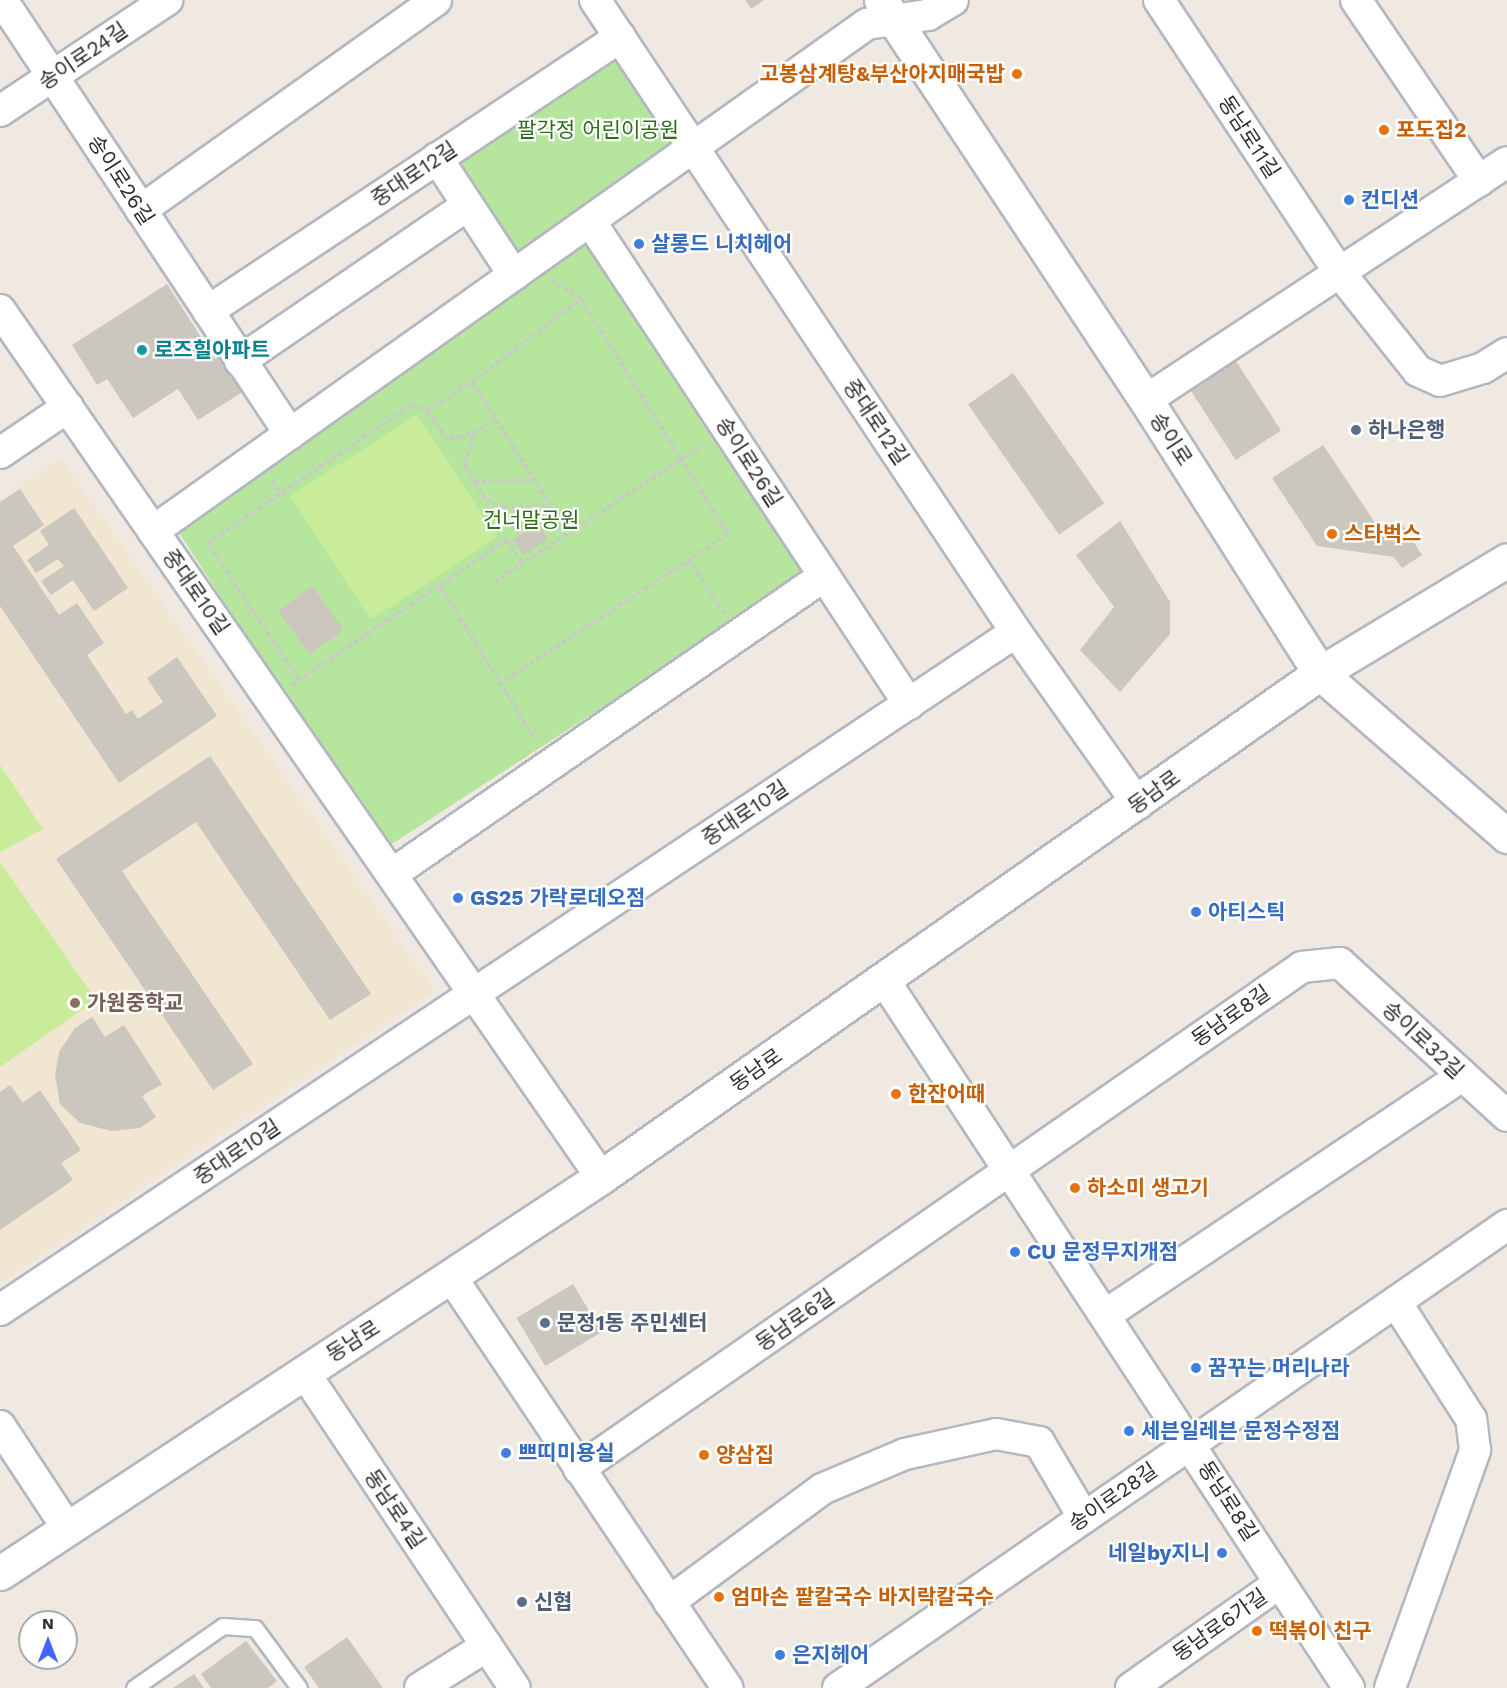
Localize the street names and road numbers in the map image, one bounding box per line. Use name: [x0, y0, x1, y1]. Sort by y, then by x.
street label: 송이로24길: [34, 17, 132, 95]
street label: 동남로11길: [1213, 91, 1285, 183]
street label: 송이로26길: [83, 130, 159, 230]
street label: 중대로12길: [366, 136, 462, 212]
street label: 중대로12길: [838, 374, 914, 470]
street label: 송이로: [1145, 408, 1197, 470]
street label: 송이로26길: [711, 412, 787, 512]
street label: 중대로10길: [157, 544, 235, 640]
street label: 동남로: [1123, 765, 1185, 819]
street label: 중대로10길: [697, 775, 793, 851]
street label: 동남로8길: [1187, 980, 1275, 1052]
street label: 송이로32길: [1377, 996, 1469, 1084]
street label: 동남로: [725, 1043, 787, 1097]
street label: 중대로10길: [189, 1114, 285, 1190]
street label: 동남로6길: [751, 1284, 839, 1356]
street label: 동남로: [322, 1315, 384, 1367]
street label: 동남로8길: [1193, 1456, 1263, 1546]
street label: 송이로28길: [1064, 1457, 1162, 1537]
street label: 동남로4길: [359, 1465, 431, 1553]
street label: 동남로6가길: [1168, 1583, 1272, 1667]

